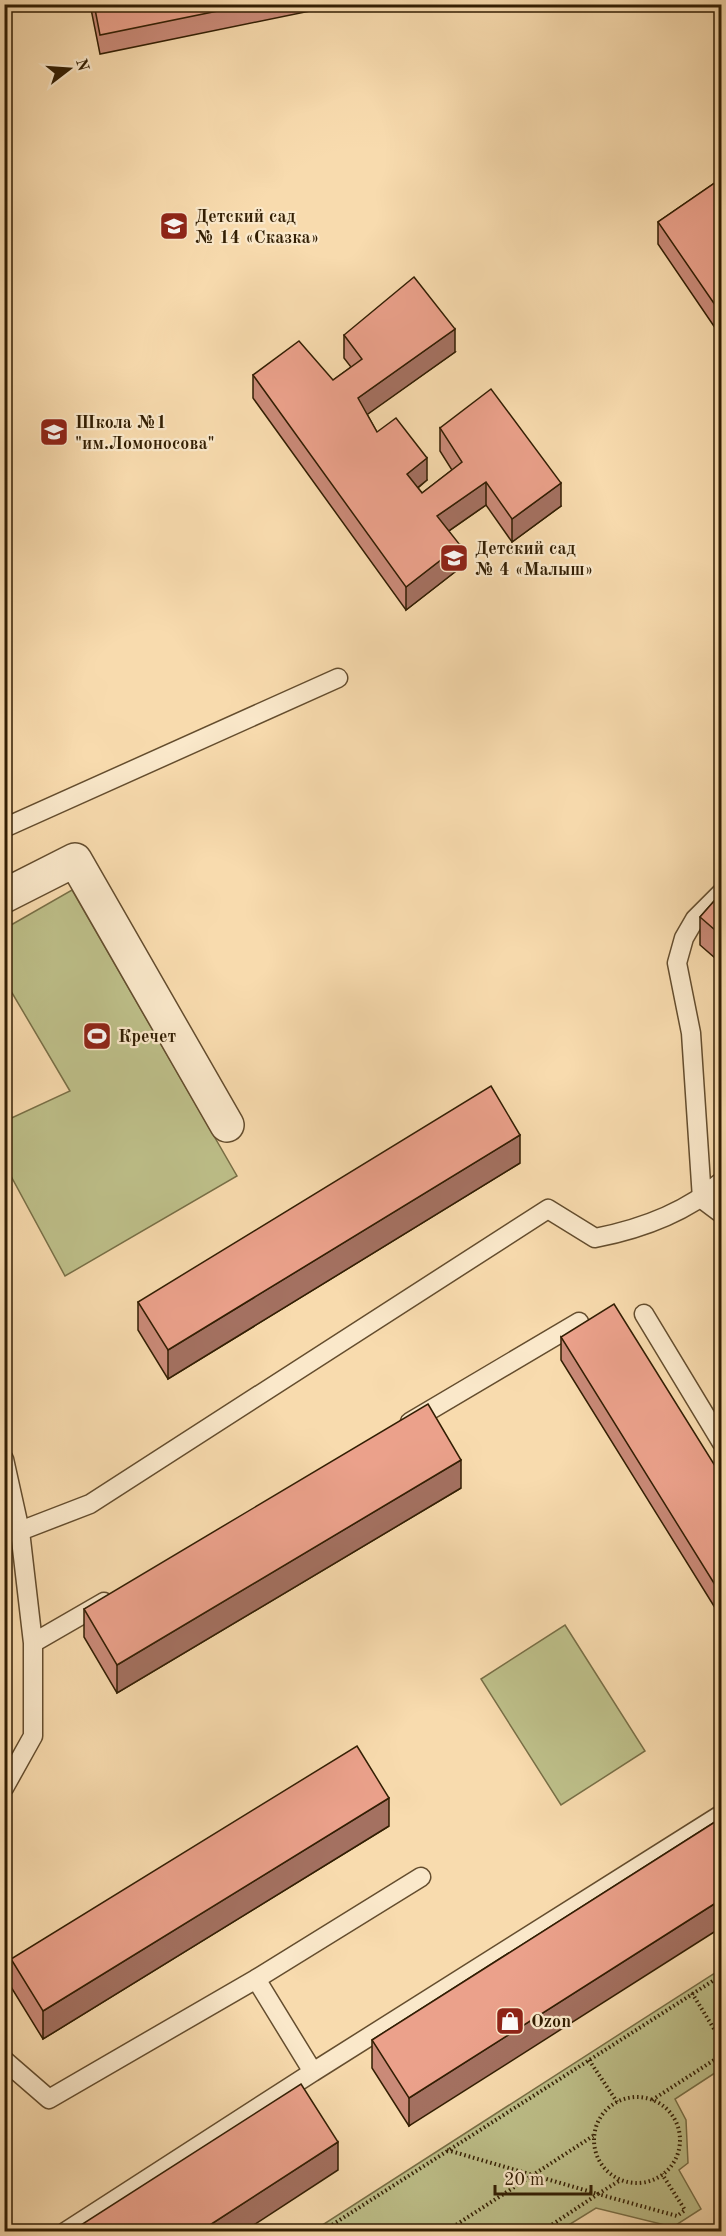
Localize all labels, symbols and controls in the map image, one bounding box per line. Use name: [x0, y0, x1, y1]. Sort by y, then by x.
north arrow: [39, 39, 99, 99]
text: N: [72, 57, 91, 74]
place label: Детский сад № 14 «Сказка»: [195, 208, 319, 247]
school or university icon: Детский сад № 14 «Сказка»: [158, 210, 190, 242]
place label: Школа №1 "им.Ломоносова": [75, 414, 215, 453]
school or university icon: Школа №1 "им.Ломоносова": [38, 416, 70, 448]
place label: Детский сад № 4 «Малыш»: [475, 540, 593, 579]
school or university icon: Детский сад № 4 «Малыш»: [438, 542, 470, 574]
sports icon: Кречет: [81, 1020, 113, 1052]
place label: Кречет: [118, 1028, 176, 1046]
shop icon: Ozon: [494, 2005, 526, 2037]
place label: Ozon: [531, 2013, 571, 2031]
scale bar: [495, 2158, 591, 2196]
text: 20 m: [504, 2171, 544, 2189]

